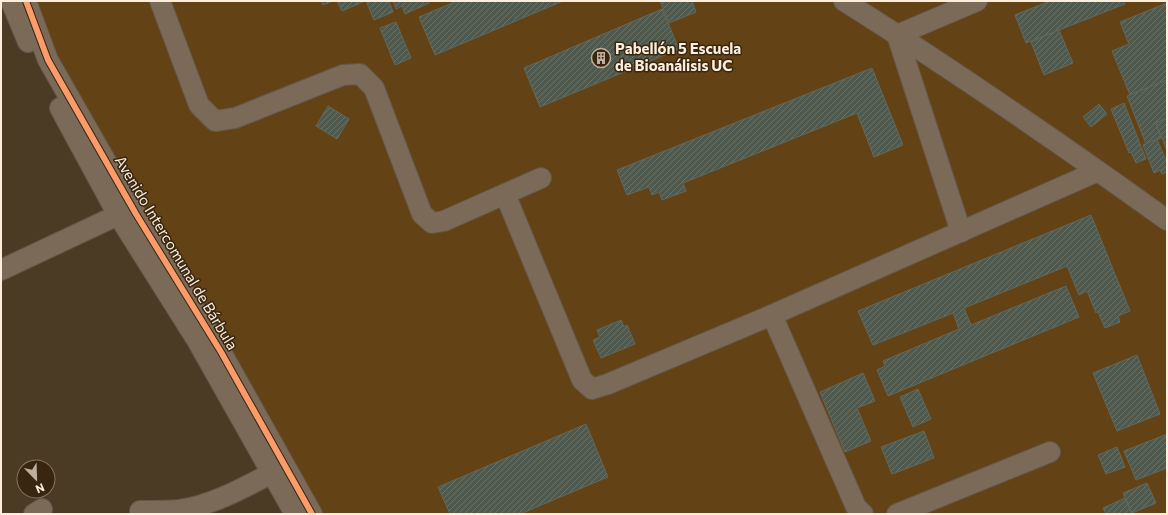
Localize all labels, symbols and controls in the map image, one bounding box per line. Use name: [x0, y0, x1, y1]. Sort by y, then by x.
place label: Pabellón 5 Escuela de Bioanálisis UC: [615, 39, 741, 74]
building icon: Pabellón 5 Escuela de Bioanálisis UC: [590, 47, 612, 69]
street label: Avenido Intercomunal de Bárbula: [112, 152, 242, 353]
north arrow: [16, 459, 56, 499]
text: N: [34, 481, 46, 496]

